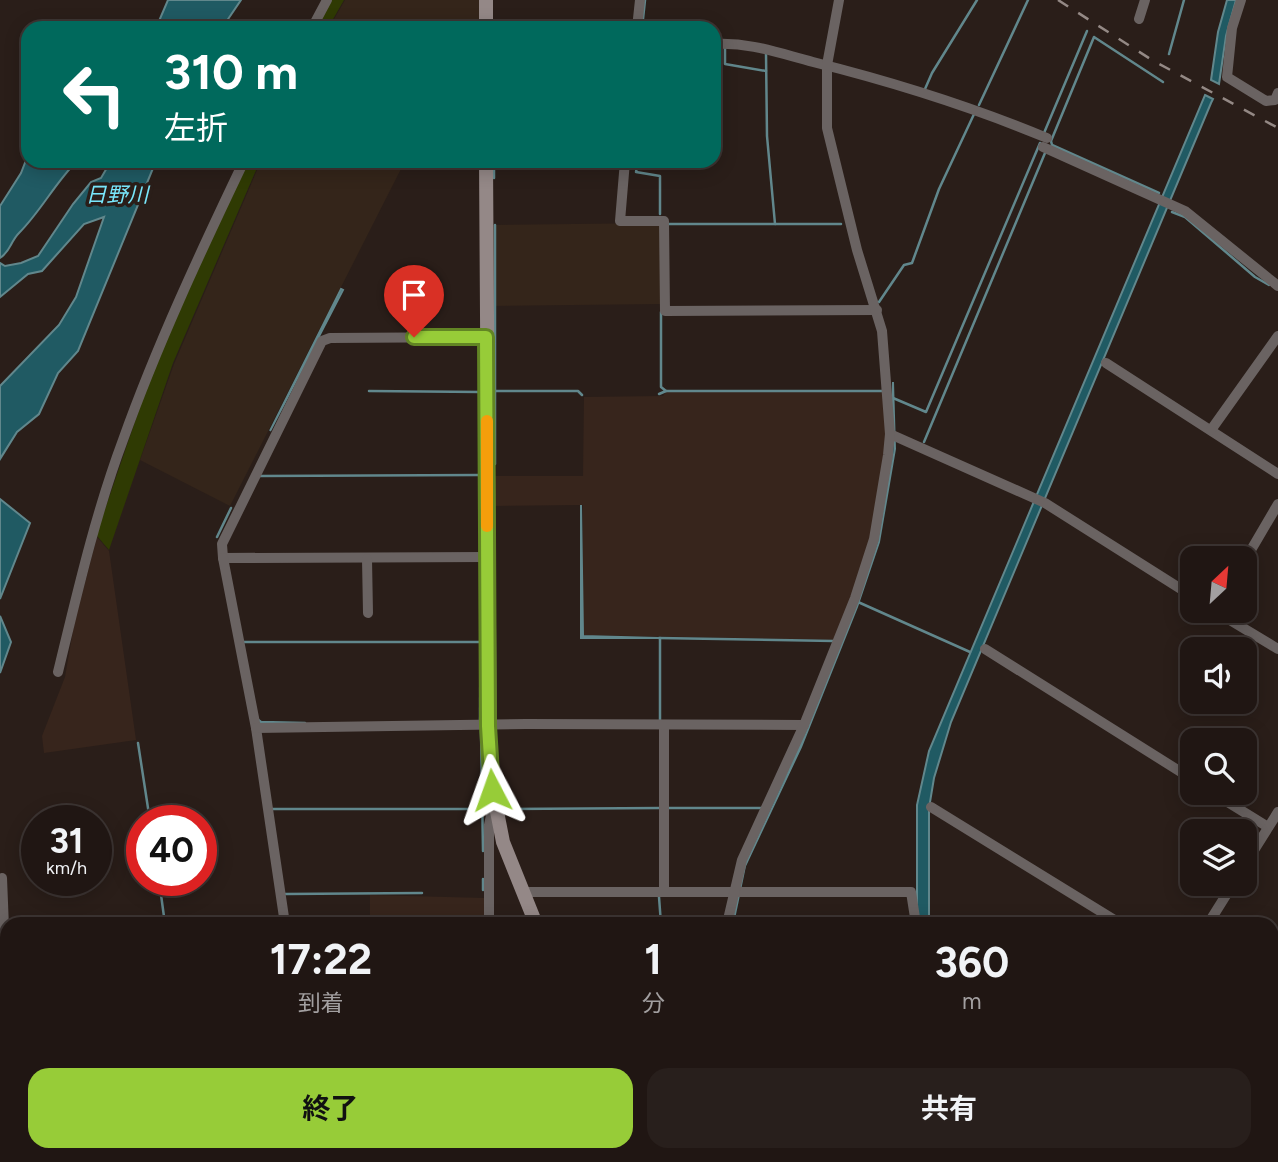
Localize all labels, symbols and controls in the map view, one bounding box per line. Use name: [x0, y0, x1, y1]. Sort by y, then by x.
text: 310 m: [164, 42, 298, 101]
icon: left: [49, 49, 140, 140]
text: 左折: [164, 109, 228, 147]
water label: 日野川: [86, 182, 150, 207]
pin: [384, 265, 444, 337]
icon: arrive: [395, 276, 433, 314]
north arrow: [1180, 546, 1256, 623]
map controls: [1180, 546, 1257, 896]
button: sound: [1180, 637, 1257, 714]
button: search: [1180, 728, 1257, 805]
position arrow: [455, 753, 529, 827]
speed limit sign: 40: [126, 805, 217, 896]
button: layers: [1180, 819, 1257, 896]
text: 31: [49, 820, 84, 862]
text: km/h: [46, 857, 87, 879]
text: 17:22: [270, 934, 372, 985]
text: 1: [644, 934, 662, 985]
text: 360: [934, 937, 1009, 988]
text: m: [962, 987, 982, 1015]
text: 到着: [298, 989, 344, 1017]
text: 分: [642, 989, 665, 1017]
button: 終了: [28, 1068, 633, 1148]
button: 共有: [647, 1068, 1251, 1148]

